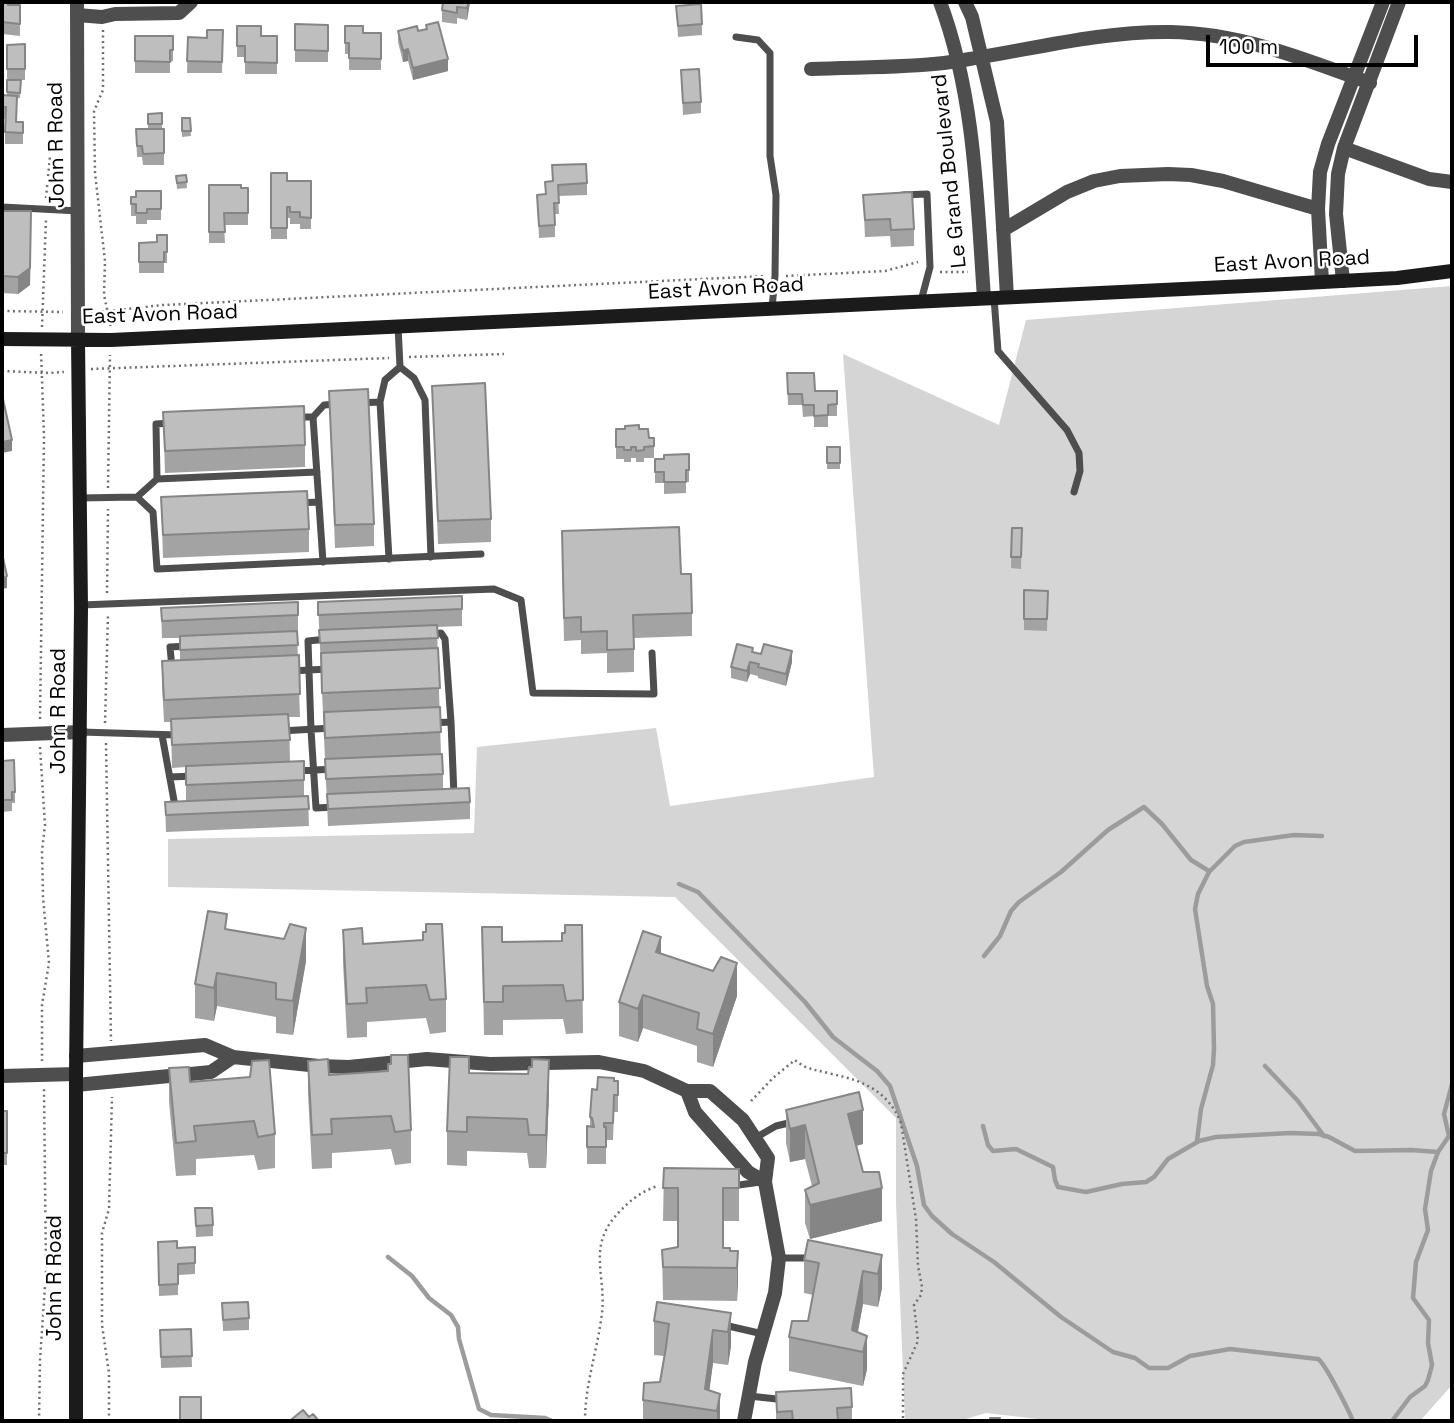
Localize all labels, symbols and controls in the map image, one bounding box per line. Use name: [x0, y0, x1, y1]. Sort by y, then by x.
scale bar: [1209, 21, 1421, 65]
text: 100 m: [1219, 33, 1278, 60]
street label: Le Grand Boulevard: [927, 72, 973, 270]
street label: John R Road: [43, 82, 71, 208]
street label: East Avon Road: [1213, 245, 1371, 279]
street label: East Avon Road: [647, 272, 805, 306]
street label: East Avon Road: [81, 300, 239, 330]
street label: John R Road: [46, 648, 72, 774]
street label: John R Road: [42, 1215, 68, 1341]

